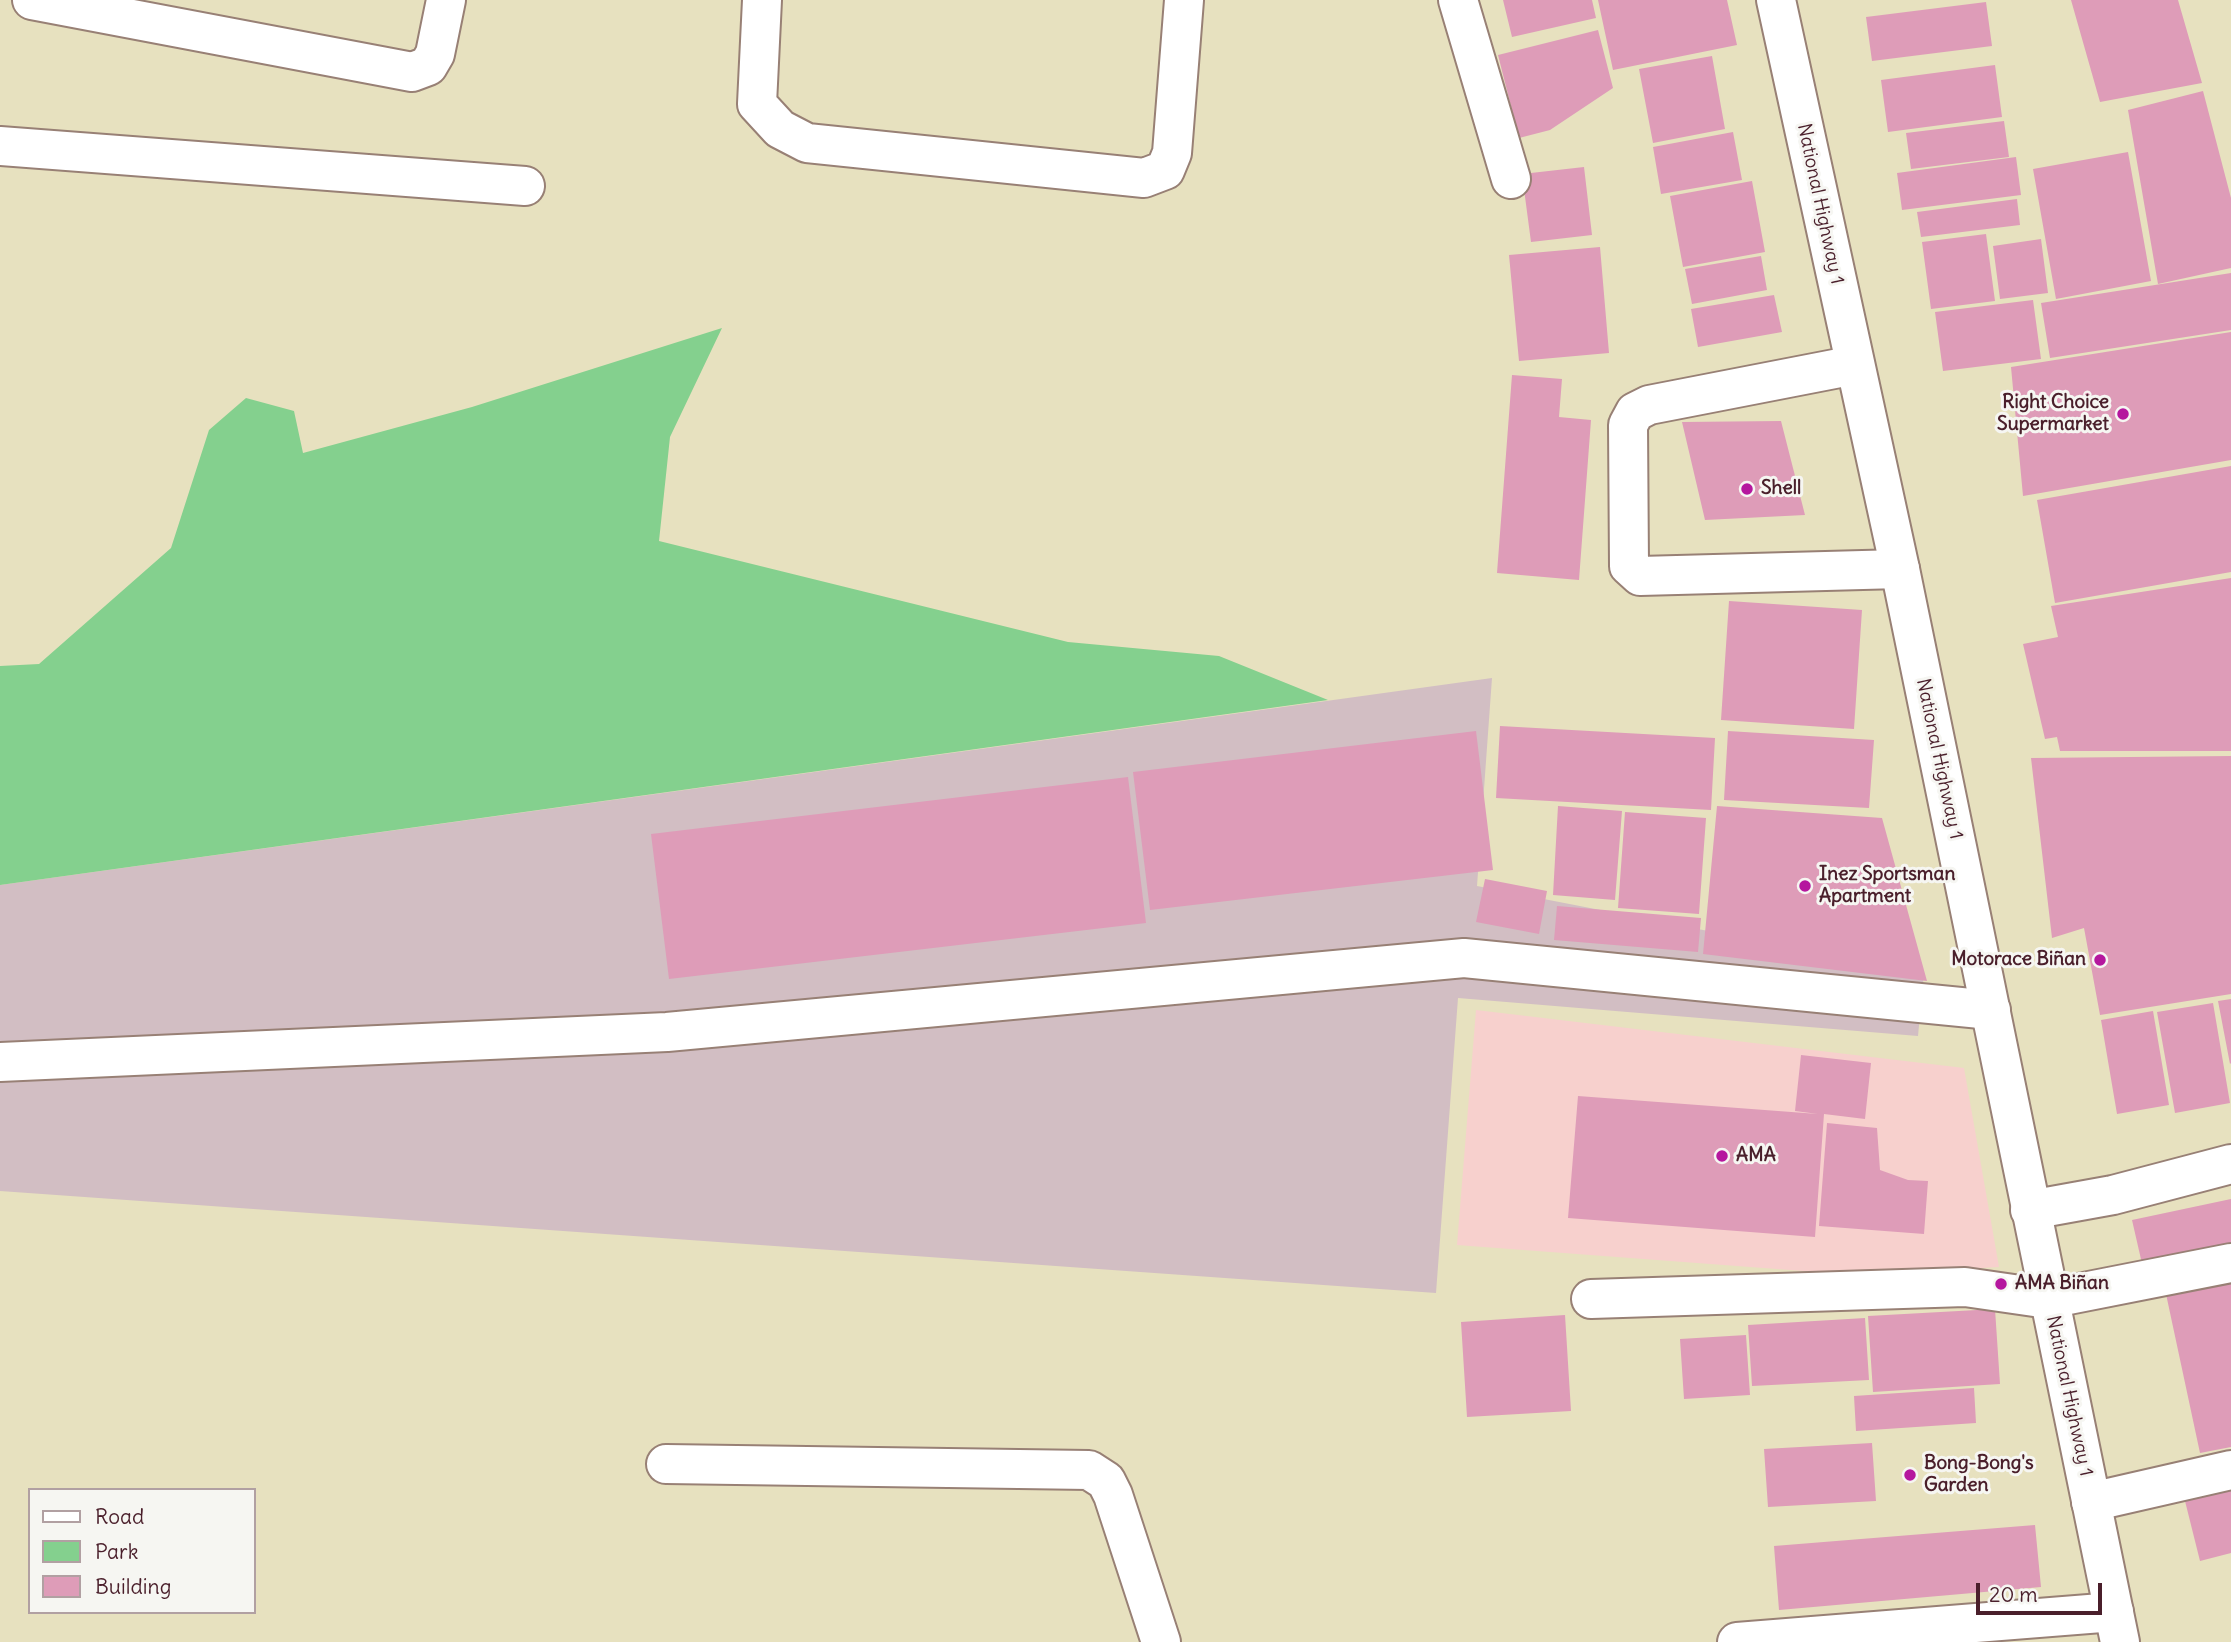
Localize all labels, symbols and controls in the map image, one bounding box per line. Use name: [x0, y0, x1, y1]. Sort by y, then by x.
street label: National Highway 1: [1792, 122, 1848, 286]
place label: Right Choice Supermarket: [1997, 392, 2109, 436]
marker: Right Choice Supermarket: [2115, 406, 2131, 422]
place label: Shell: [1761, 478, 1801, 500]
marker: Shell: [1739, 481, 1755, 497]
street label: National Highway 1: [1911, 677, 1967, 841]
place label: Inez Sportsman Apartment: [1819, 864, 1955, 908]
marker: Inez Sportsman Apartment: [1797, 878, 1813, 894]
place label: Motorace Biñan: [1951, 949, 2086, 971]
marker: Motorace Biñan: [2092, 952, 2108, 968]
place label: AMA: [1736, 1145, 1776, 1167]
marker: AMA: [1714, 1148, 1730, 1164]
place label: AMA Biñan: [2015, 1273, 2109, 1295]
marker: AMA Biñan: [1993, 1276, 2009, 1292]
street label: National Highway 1: [2041, 1314, 2097, 1478]
place label: Bong-Bong's Garden: [1924, 1453, 2034, 1497]
marker: Bong-Bong's Garden: [1902, 1467, 1918, 1483]
legend: [28, 1488, 256, 1614]
text: Road: [95, 1503, 144, 1530]
text: Park: [95, 1538, 138, 1565]
scale bar: [1979, 1568, 2105, 1612]
text: Building: [95, 1573, 171, 1600]
text: 20 m: [1989, 1581, 2038, 1608]

